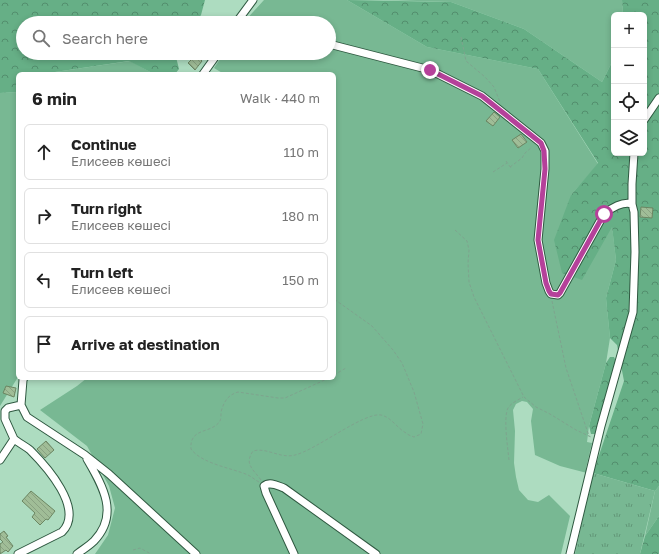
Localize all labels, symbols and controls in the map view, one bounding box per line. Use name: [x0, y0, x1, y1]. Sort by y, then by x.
map controls: [611, 12, 647, 156]
button: +: [611, 12, 647, 48]
search box: [16, 16, 336, 60]
icon: search: [30, 27, 52, 49]
text: Search here: [62, 29, 148, 47]
button: −: [611, 48, 647, 84]
route end: [421, 61, 439, 79]
button: locate: [611, 84, 647, 120]
text: 6 min: [32, 88, 77, 109]
text: Walk · 440 m: [240, 90, 320, 106]
button: layers: [611, 120, 647, 156]
text: Continue: [71, 135, 137, 153]
icon: ahead: [33, 141, 55, 163]
text: 110 m: [284, 144, 319, 160]
text: Елисеев көшесі: [71, 153, 171, 169]
text: Turn right: [71, 199, 142, 217]
icon: right: [33, 205, 55, 227]
route start: [595, 205, 613, 223]
text: 180 m: [282, 208, 319, 224]
text: Елисеев көшесі: [71, 217, 171, 233]
text: Turn left: [71, 263, 133, 281]
icon: left: [33, 269, 55, 291]
text: 150 m: [282, 272, 319, 288]
text: Елисеев көшесі: [71, 281, 171, 297]
icon: arrive: [33, 333, 55, 355]
text: Arrive at destination: [71, 335, 220, 353]

